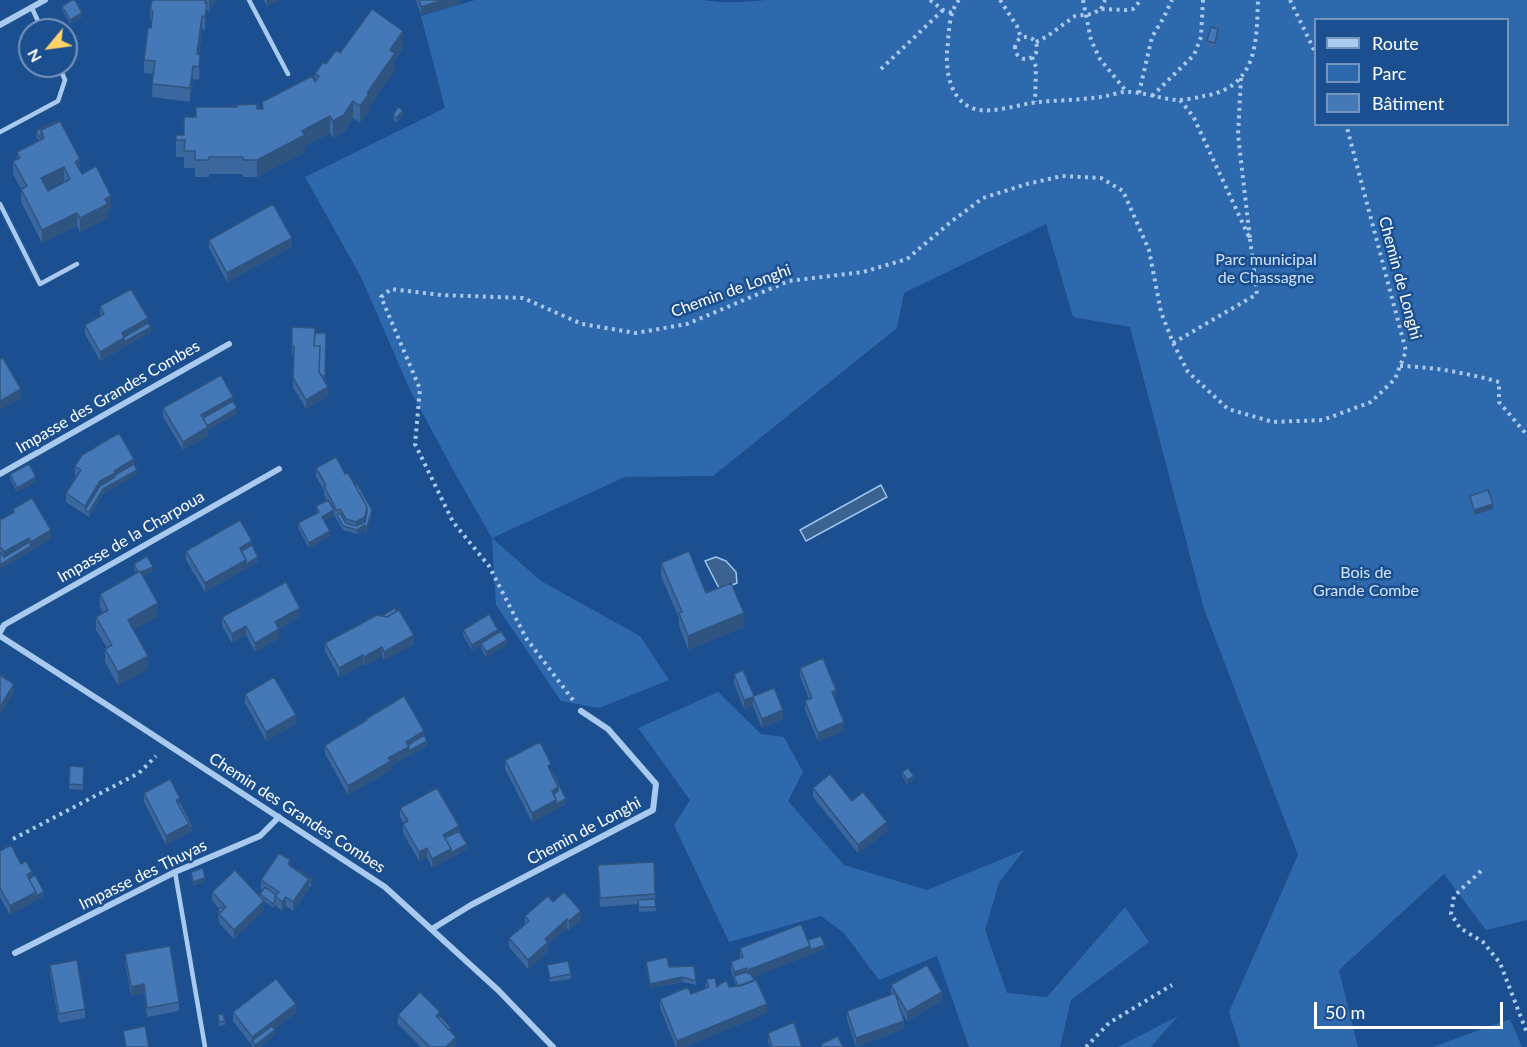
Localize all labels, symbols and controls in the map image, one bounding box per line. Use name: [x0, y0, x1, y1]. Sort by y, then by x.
north arrow: [18, 18, 78, 78]
legend: [1314, 18, 1509, 126]
text: Route: [1372, 32, 1419, 54]
text: N: [22, 46, 45, 66]
text: Parc: [1372, 62, 1406, 84]
text: Bâtiment: [1372, 92, 1444, 114]
street label: Chemin de Longhi: [1374, 215, 1426, 341]
park label: Parc municipal de Chassagne: [1215, 250, 1317, 288]
street label: Chemin de Longhi: [668, 260, 794, 322]
street label: Impasse des Grandes Combes: [13, 336, 203, 458]
street label: Impasse de la Charpoua: [54, 487, 208, 587]
park label: Bois de Grande Combe: [1313, 563, 1419, 601]
street label: Chemin des Grandes Combes: [205, 749, 389, 877]
street label: Chemin de Longhi: [524, 793, 644, 869]
street label: Impasse des Thuyas: [76, 836, 210, 914]
scale bar: [1317, 990, 1506, 1028]
text: 50 m: [1325, 1001, 1365, 1023]

